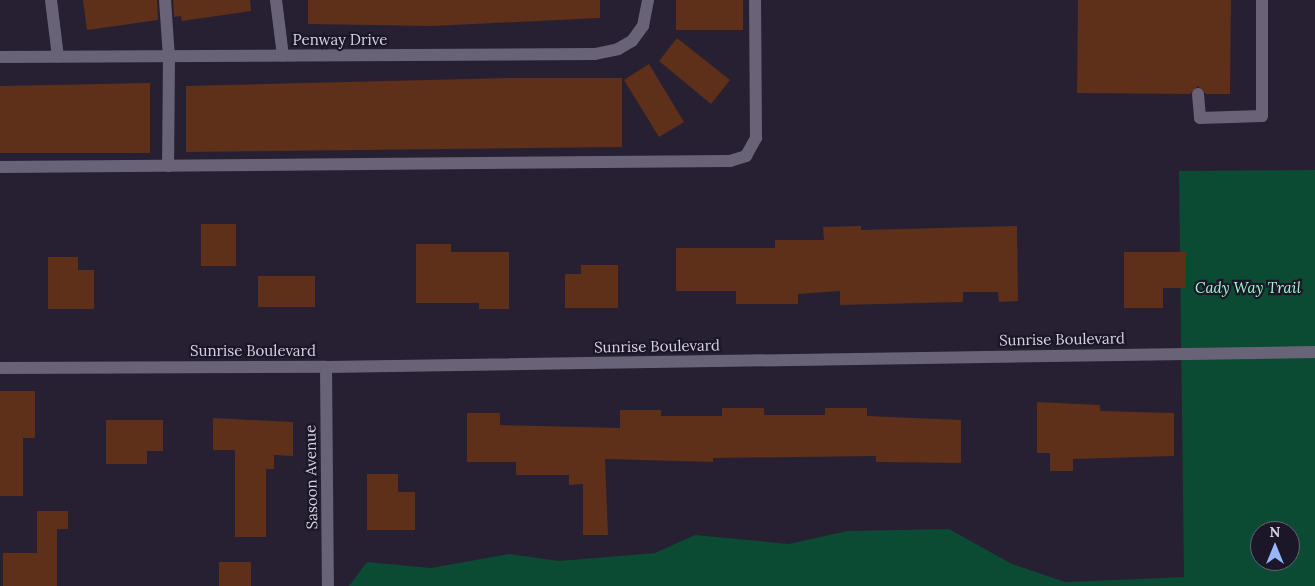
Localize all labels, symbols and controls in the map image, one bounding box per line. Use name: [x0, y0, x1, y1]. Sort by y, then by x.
street label: Penway Drive: [293, 31, 387, 49]
park label: Cady Way Trail: [1195, 279, 1301, 297]
street label: Sunrise Boulevard: [999, 329, 1125, 349]
street label: Sunrise Boulevard: [594, 336, 720, 356]
street label: Sunrise Boulevard: [190, 342, 316, 360]
street label: Sasoon Avenue: [301, 425, 321, 529]
north arrow: [1250, 521, 1300, 571]
text: N: [1270, 523, 1280, 541]

